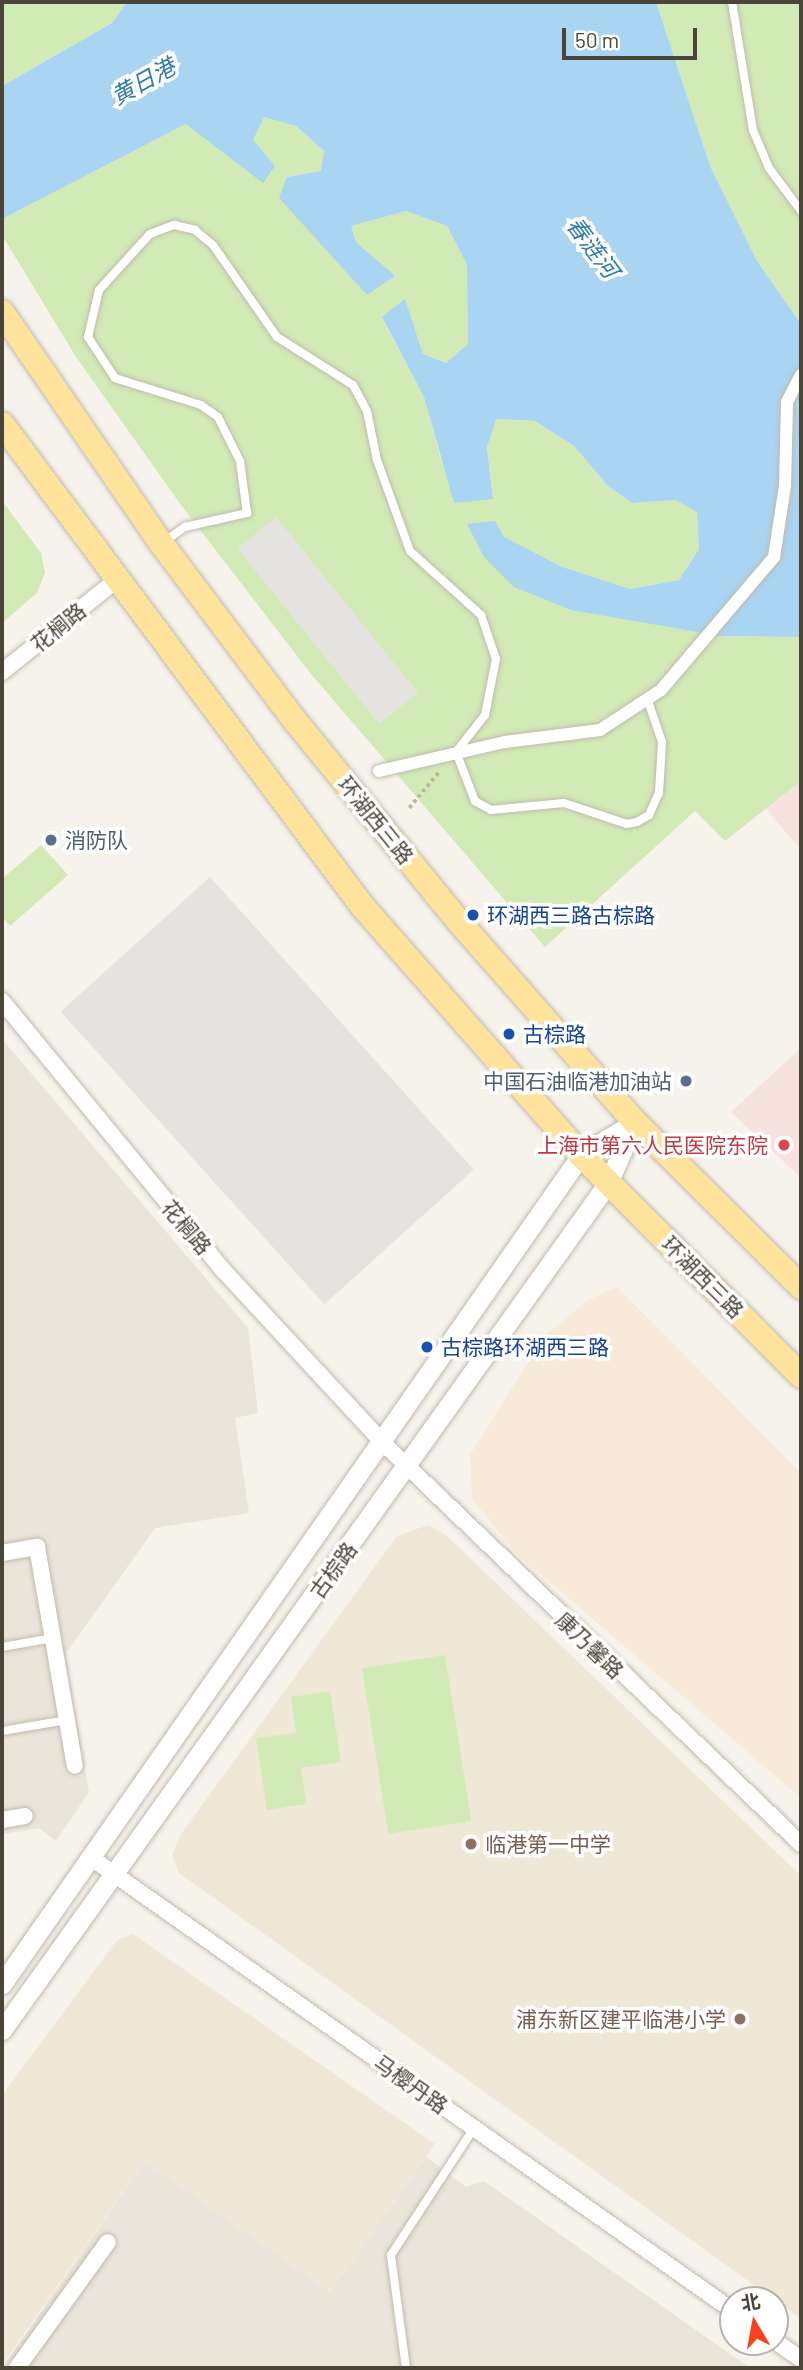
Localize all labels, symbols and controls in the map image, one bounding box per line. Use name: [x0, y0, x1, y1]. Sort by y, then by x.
scale bar: [565, 14, 700, 58]
text: 50 m: [575, 27, 619, 52]
water label: 黄日港: [106, 52, 180, 110]
water label: 春涟河: [561, 211, 625, 283]
street label: 花榈路: [26, 597, 90, 657]
street label: 环湖西三路: [333, 771, 419, 869]
place label: 消防队: [65, 827, 128, 853]
marker: 消防队: [43, 832, 59, 848]
place label: 环湖西三路古棕路: [487, 902, 655, 928]
marker: 环湖西三路古棕路: [465, 907, 481, 923]
place label: 古棕路: [523, 1021, 586, 1047]
marker: 古棕路: [501, 1026, 517, 1042]
place label: 中国石油临港加油站: [483, 1068, 672, 1094]
marker: 中国石油临港加油站: [678, 1073, 694, 1089]
place label: 上海市第六人民医院东院: [537, 1132, 768, 1158]
marker: 上海市第六人民医院东院: [774, 1135, 794, 1155]
street label: 花榈路: [157, 1195, 217, 1259]
street label: 环湖西三路: [657, 1231, 749, 1323]
place label: 古棕路环湖西三路: [441, 1334, 609, 1360]
marker: 古棕路环湖西三路: [419, 1339, 435, 1355]
street label: 古棕路: [304, 1537, 362, 1603]
street label: 康乃馨路: [551, 1607, 629, 1683]
place label: 临港第一中学: [485, 1831, 611, 1857]
marker: 临港第一中学: [463, 1836, 479, 1852]
place label: 浦东新区建平临港小学: [516, 2006, 726, 2032]
marker: 浦东新区建平临港小学: [732, 2011, 748, 2027]
street label: 马樱丹路: [369, 2050, 453, 2118]
north arrow: [719, 2286, 789, 2356]
text: 北: [739, 2289, 762, 2315]

